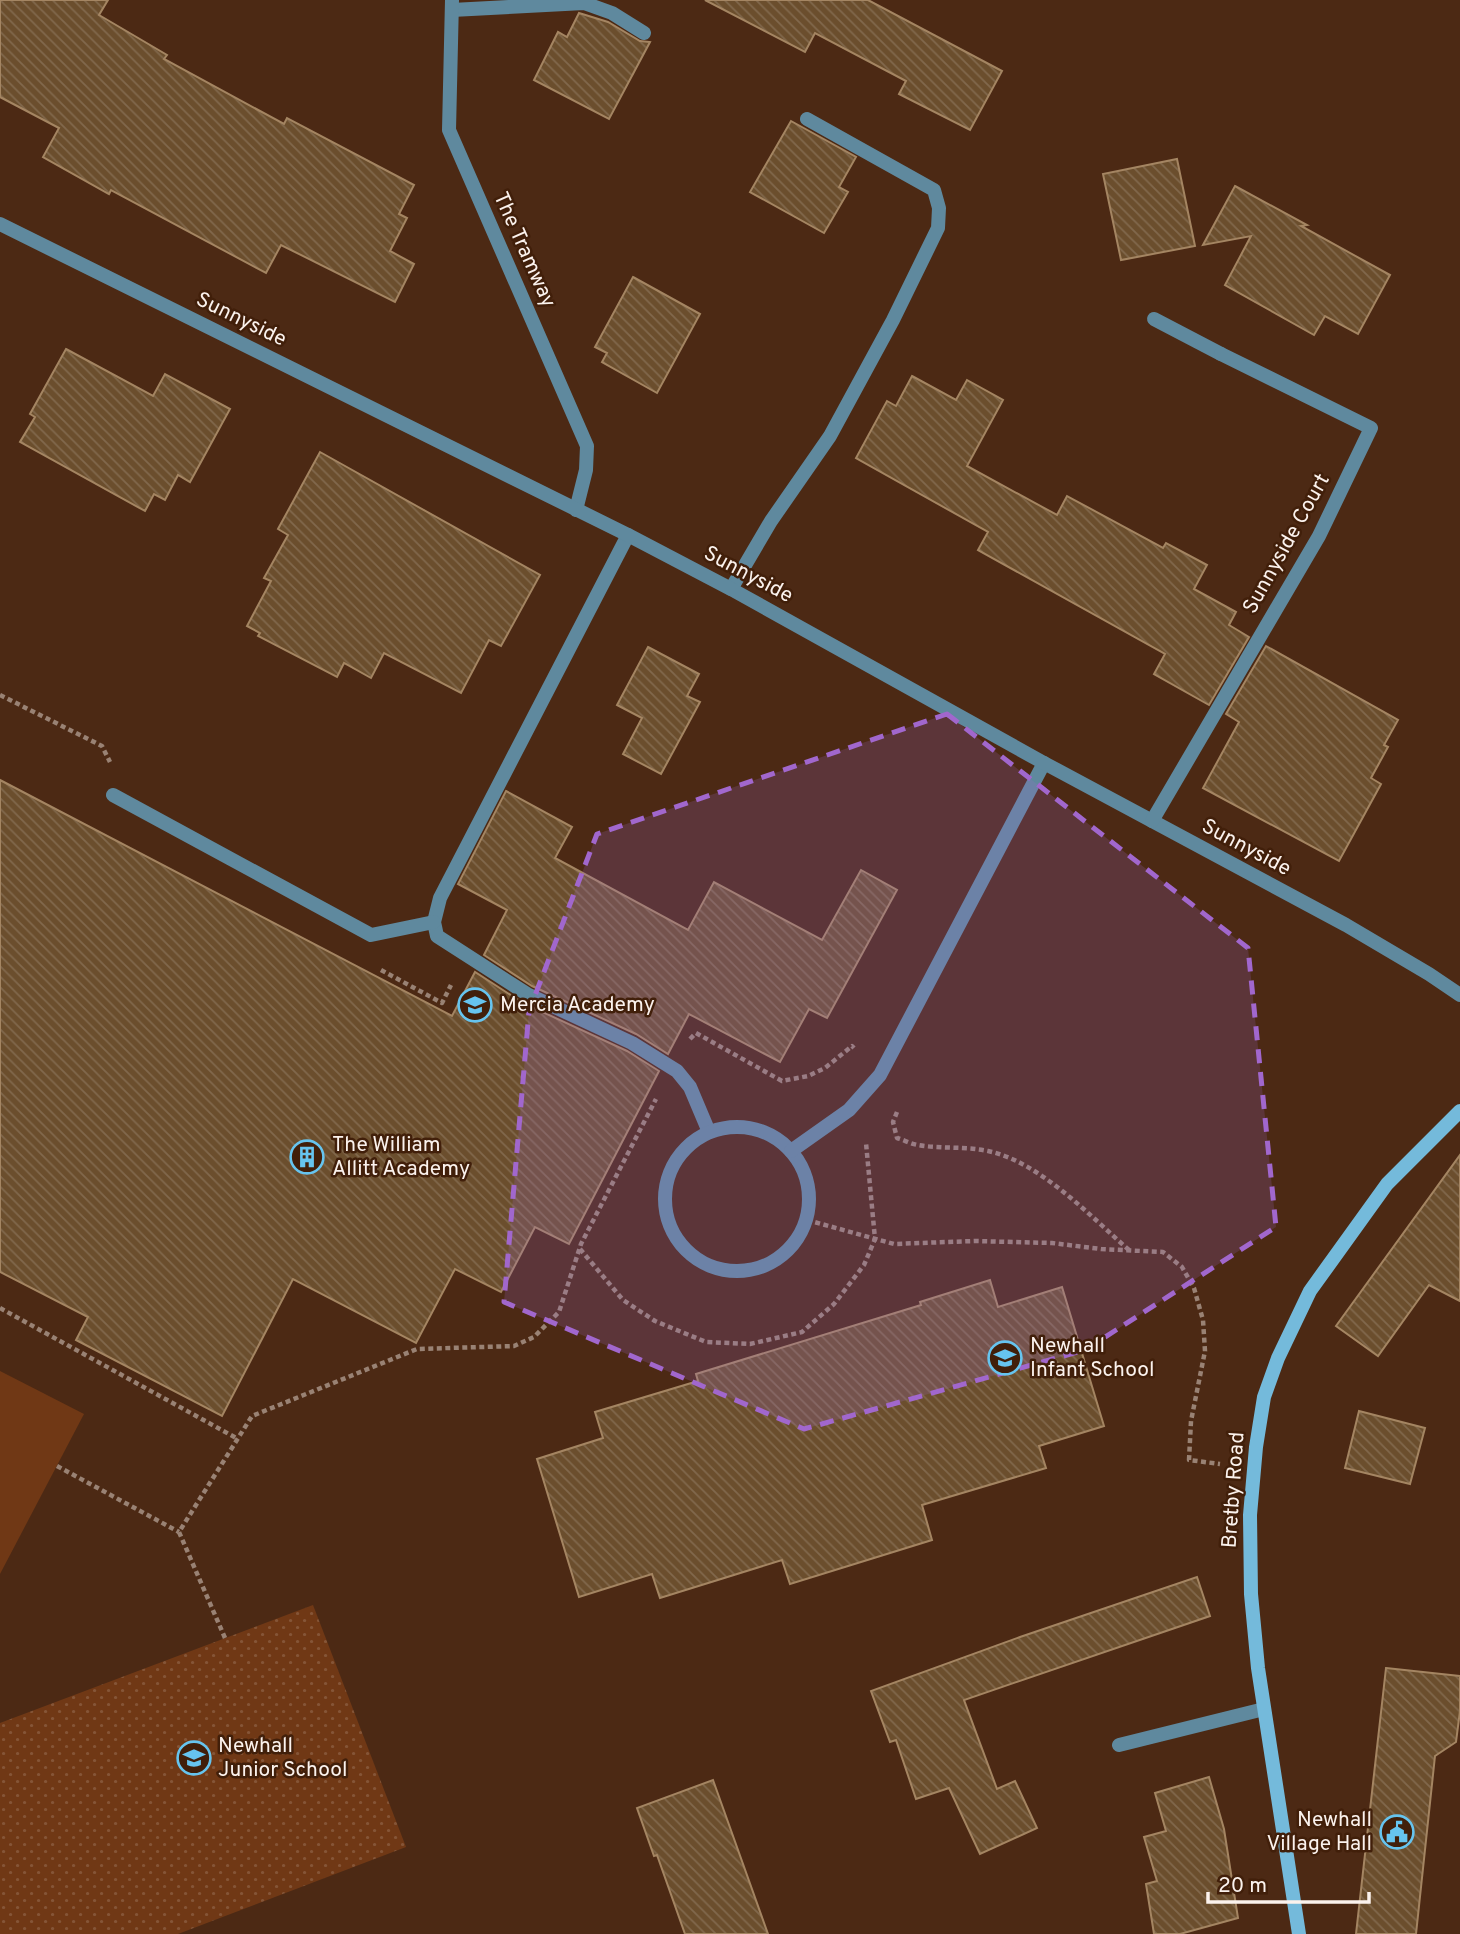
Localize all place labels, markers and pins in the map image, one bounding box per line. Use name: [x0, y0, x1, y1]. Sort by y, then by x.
school or university icon: Mercia Academy: [456, 986, 494, 1024]
place label: Mercia Academy: [500, 992, 655, 1019]
place label: The William Allitt Academy: [332, 1132, 470, 1183]
building icon: The William Allitt Academy: [288, 1138, 326, 1176]
place label: Newhall Infant School: [1030, 1333, 1155, 1384]
school or university icon: Newhall Infant School: [986, 1339, 1024, 1377]
place label: Newhall Junior School: [218, 1733, 347, 1784]
school or university icon: Newhall Junior School: [175, 1739, 213, 1777]
place label: Newhall Village Hall: [1267, 1807, 1372, 1858]
public building icon: Newhall Village Hall: [1378, 1813, 1416, 1851]

